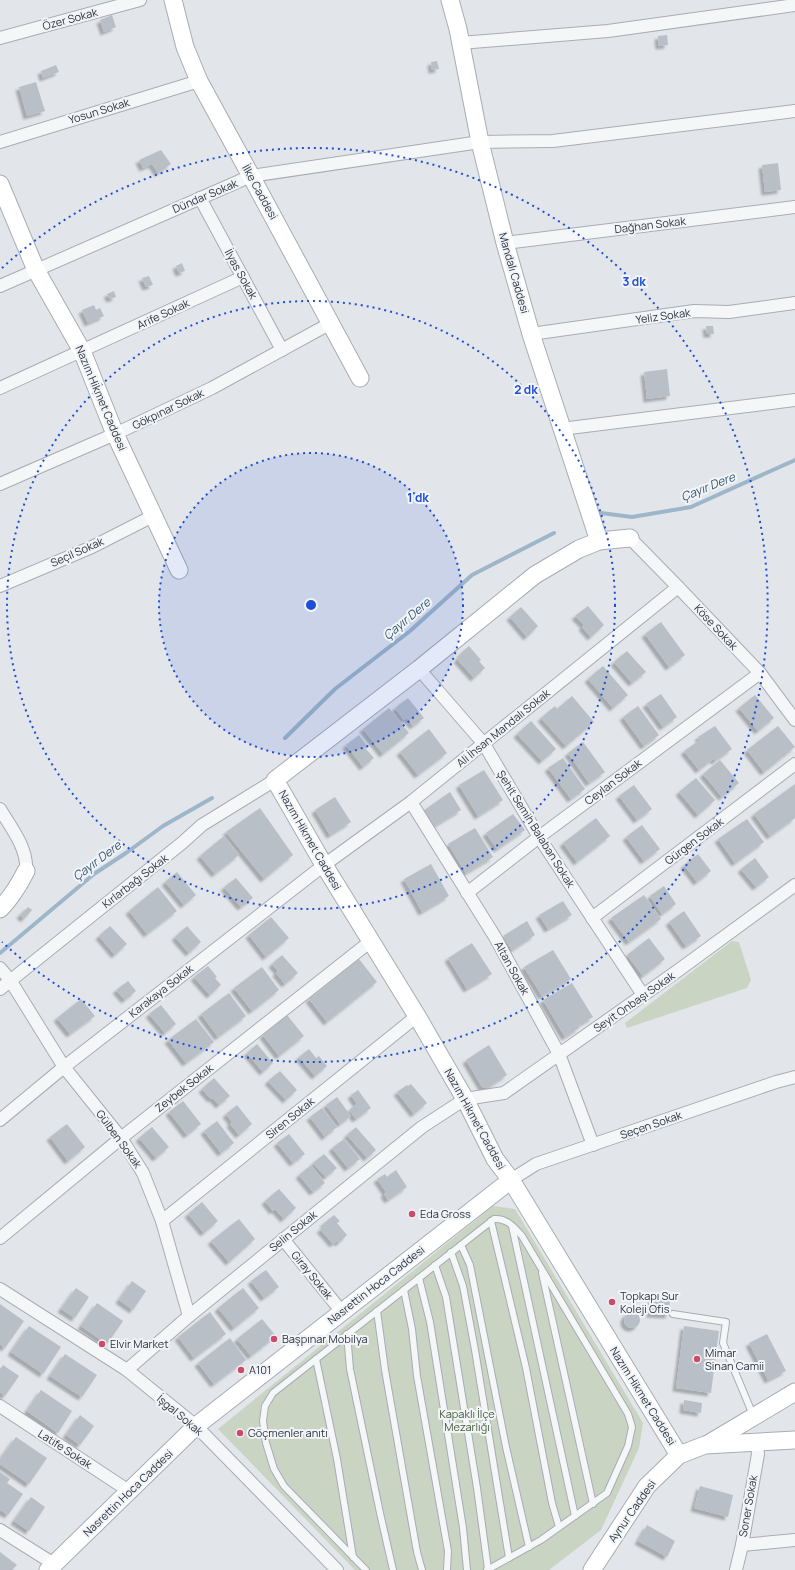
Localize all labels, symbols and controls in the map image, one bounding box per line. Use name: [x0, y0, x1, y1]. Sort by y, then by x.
street label: Özer Sokak: [41, 4, 100, 33]
street label: Yosun Sokak: [67, 94, 132, 127]
street label: İlke Caddesi: [239, 161, 282, 222]
street label: Dündar Sokak: [170, 175, 240, 216]
street label: Dağhan Sokak: [613, 213, 687, 236]
street label: Mandalı Caddesi: [496, 231, 533, 315]
street label: İlyas Sokak: [222, 246, 262, 302]
text: 3 dk: [622, 273, 646, 290]
street label: Arife Sokak: [134, 295, 192, 332]
street label: Yeliz Sokak: [635, 304, 692, 327]
street label: Nazım Hikmet Caddesi: [72, 343, 130, 453]
text: 2 dk: [514, 381, 538, 398]
street label: Gökpınar Sokak: [129, 384, 207, 432]
water label: Çayır Dere: [678, 468, 738, 505]
text: 1 dk: [407, 489, 429, 506]
street label: Seçil Sokak: [48, 533, 106, 570]
water label: Çayır Dere: [379, 593, 435, 643]
centre of rings: [304, 598, 318, 612]
street label: Köse Sokak: [691, 601, 742, 653]
street label: Ali İhsan Mandalı Sokak: [453, 685, 553, 770]
street label: Ceylan Sokak: [581, 755, 645, 808]
street label: Şehit Semih Balaban Sokak: [494, 767, 579, 891]
street label: Nazım Hikmet Caddesi: [276, 787, 345, 893]
street label: Gürgen Sokak: [661, 813, 727, 868]
water label: Çayır Dere: [69, 836, 125, 885]
street label: Kırlarbağı Sokak: [99, 850, 171, 911]
street label: Altan Sokak: [492, 938, 534, 998]
street label: Karakaya Sokak: [125, 960, 196, 1021]
street label: Seyit Onbaşı Sokak: [590, 968, 678, 1035]
street label: Zeybek Sokak: [152, 1060, 216, 1115]
street label: Nazım Hikmet Caddesi: [441, 1066, 509, 1172]
street label: Siren Sokak: [262, 1093, 318, 1142]
street label: Gülben Sokak: [93, 1107, 146, 1171]
street label: Seçen Sokak: [618, 1107, 684, 1142]
street label: Selin Sokak: [266, 1206, 320, 1255]
place label: Eda Gross: [420, 1206, 471, 1221]
marker: Eda Gross: [407, 1209, 417, 1219]
street label: Nasrettin Hoca Caddesi: [324, 1242, 427, 1327]
street label: Giray Sokak: [288, 1247, 337, 1302]
place label: Topkapı Sur Koleji Ofis: [620, 1288, 679, 1316]
marker: Topkapı Sur Koleji Ofis: [607, 1297, 617, 1307]
place label: Başpınar Mobilya: [282, 1331, 368, 1346]
marker: Başpınar Mobilya: [269, 1334, 279, 1344]
place label: Elvir Market: [110, 1336, 169, 1351]
marker: Elvir Market: [97, 1339, 107, 1349]
street label: Nazım Hikmet Caddesi: [607, 1344, 680, 1448]
place label: Mimar Sinan Camii: [705, 1345, 764, 1373]
marker: Mimar Sinan Camii: [692, 1354, 702, 1364]
place label: A101: [249, 1362, 271, 1377]
marker: A101: [236, 1365, 246, 1375]
street label: İşgal Sokak: [154, 1391, 207, 1439]
park label: Kapaklı İlçe Mezarlığı: [439, 1406, 495, 1434]
place label: Göçmenler anıtı: [248, 1425, 328, 1440]
street label: Latife Sokak: [35, 1426, 96, 1472]
marker: Göçmenler anıtı: [235, 1428, 245, 1438]
street label: Nasrettin Hoca Caddesi: [80, 1446, 176, 1539]
street label: Soner Sokak: [735, 1473, 760, 1538]
street label: Aynur Caddesi: [604, 1476, 659, 1545]

